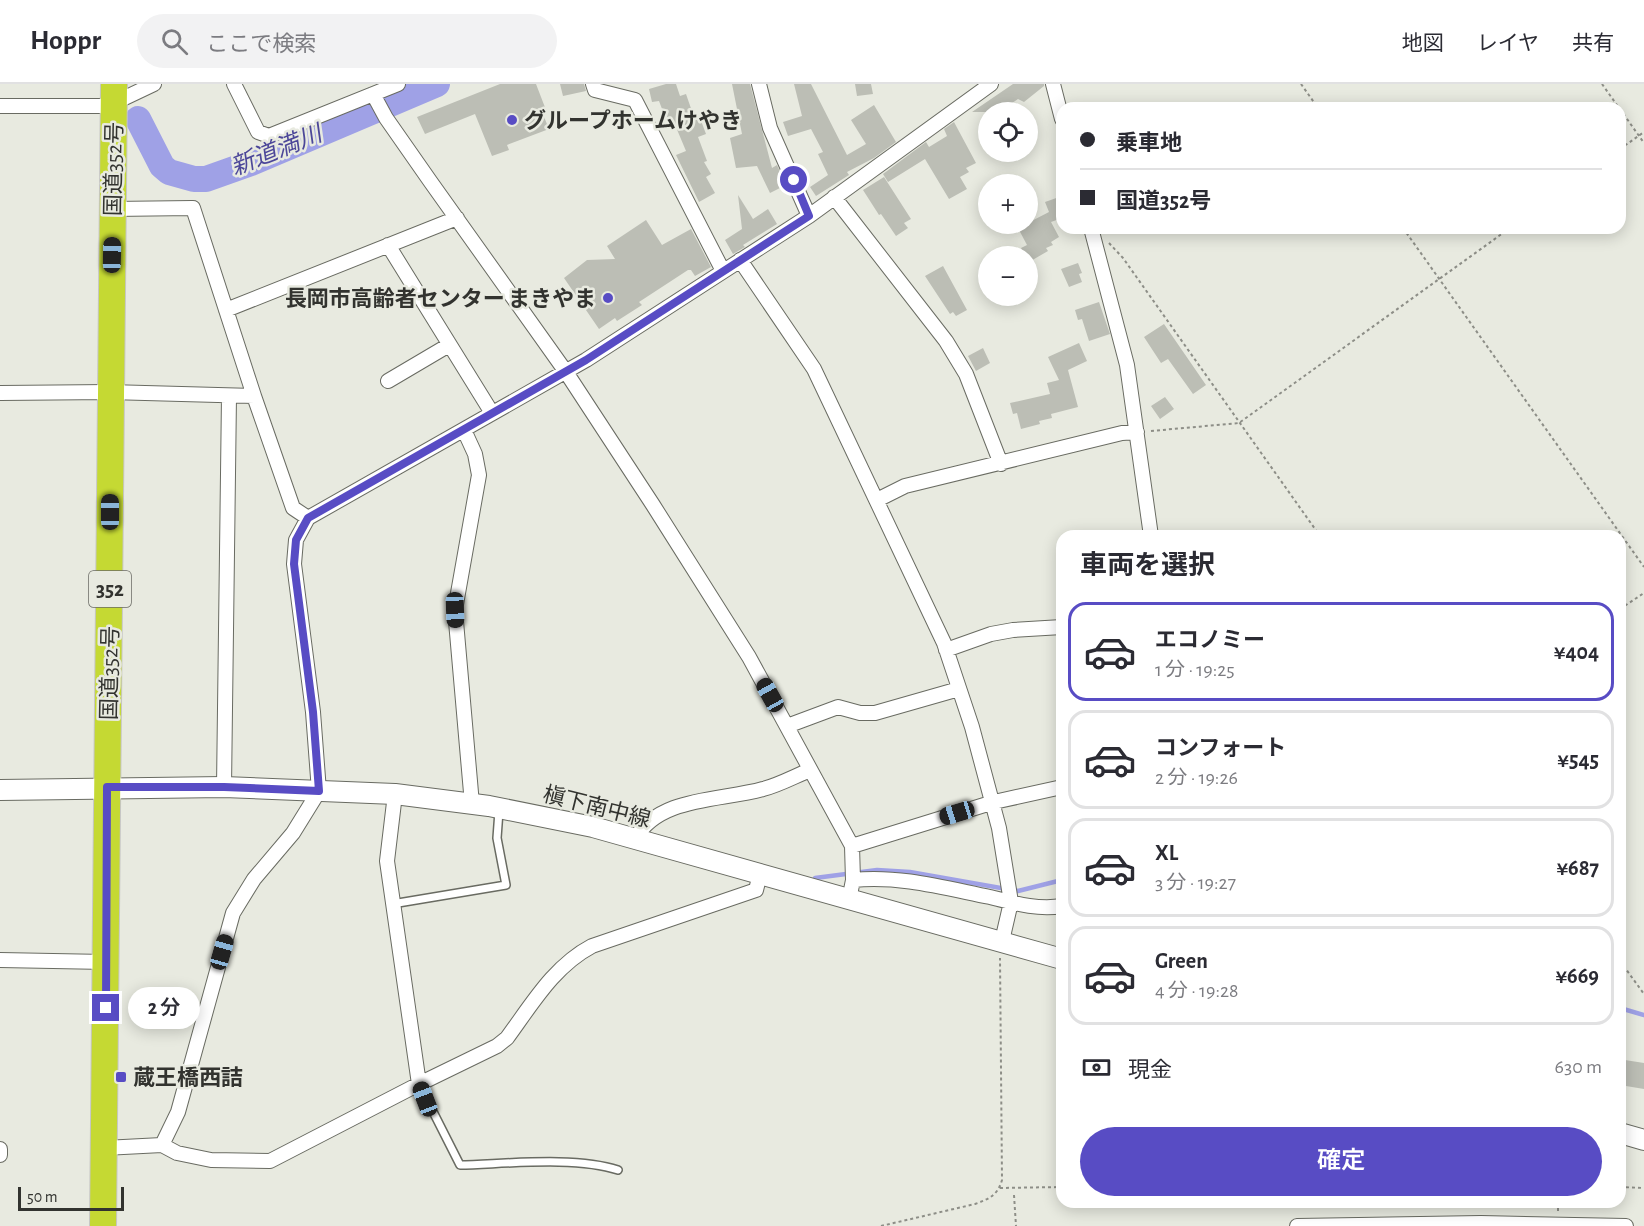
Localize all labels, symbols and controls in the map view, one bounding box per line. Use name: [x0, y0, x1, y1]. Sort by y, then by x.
search box: [137, 14, 557, 68]
icon: search: [158, 25, 191, 58]
text: Hoppr: [30, 27, 101, 55]
text: ここで検索: [206, 33, 316, 55]
text: 地図: [1402, 33, 1444, 54]
text: レイヤ: [1477, 33, 1539, 54]
text: 共有: [1572, 33, 1614, 54]
map controls: [978, 102, 1038, 306]
button: locate: [978, 102, 1038, 162]
place label: グループホームけやき: [524, 108, 742, 132]
marker: グループホームけやき: [505, 113, 519, 127]
water label: 新道満川: [227, 119, 328, 180]
street label: 国道352号: [101, 122, 126, 216]
text: 乗車地: [1116, 132, 1182, 154]
route start: [780, 166, 807, 193]
button: +: [978, 174, 1038, 234]
text: 国道352号: [1116, 190, 1211, 212]
car: [103, 237, 121, 273]
button: −: [978, 246, 1038, 306]
place label: 長岡市高齢者センター まきやま: [285, 287, 596, 310]
marker: 長岡市高齢者センター まきやま: [601, 291, 615, 305]
car: [101, 494, 119, 530]
text: 車両を選択: [1080, 552, 1215, 579]
road number: 352: [89, 571, 131, 607]
car: [445, 592, 465, 628]
icon: car: [1083, 625, 1137, 679]
street label: 国道352号: [97, 626, 122, 720]
text: エコノミー: [1155, 629, 1265, 651]
text: ¥404: [1554, 641, 1599, 663]
text: 1 分 · 19:25: [1155, 660, 1235, 680]
car: [753, 675, 787, 715]
icon: car: [1083, 733, 1137, 787]
text: コンフォート: [1155, 737, 1286, 759]
text: ¥545: [1557, 749, 1599, 771]
text: 2 分 · 19:26: [1155, 768, 1238, 788]
street label: 槇下南中線: [541, 782, 653, 831]
car: [937, 799, 977, 827]
icon: car: [1083, 841, 1137, 895]
text: XL: [1155, 842, 1178, 864]
text: ¥687: [1556, 857, 1599, 879]
text: 3 分 · 19:27: [1155, 873, 1236, 893]
car: [208, 932, 236, 972]
icon: car: [1083, 949, 1137, 1003]
text: Green: [1155, 950, 1208, 972]
text: ¥669: [1556, 965, 1599, 987]
text: 4 分 · 19:28: [1155, 981, 1239, 1001]
callout: 2 分: [127, 987, 199, 1029]
route end: [92, 994, 119, 1021]
text: 2 分: [148, 998, 180, 1018]
icon: cash: [1080, 1051, 1113, 1084]
text: 630 m: [1555, 1057, 1602, 1077]
text: 現金: [1128, 1059, 1172, 1081]
place label: 蔵王橋西詰: [133, 1066, 243, 1089]
marker: 蔵王橋西詰: [114, 1070, 128, 1084]
car: [410, 1079, 440, 1119]
button: 確定: [1080, 1127, 1602, 1196]
scale bar: [18, 1184, 124, 1212]
text: 50 m: [27, 1189, 58, 1205]

